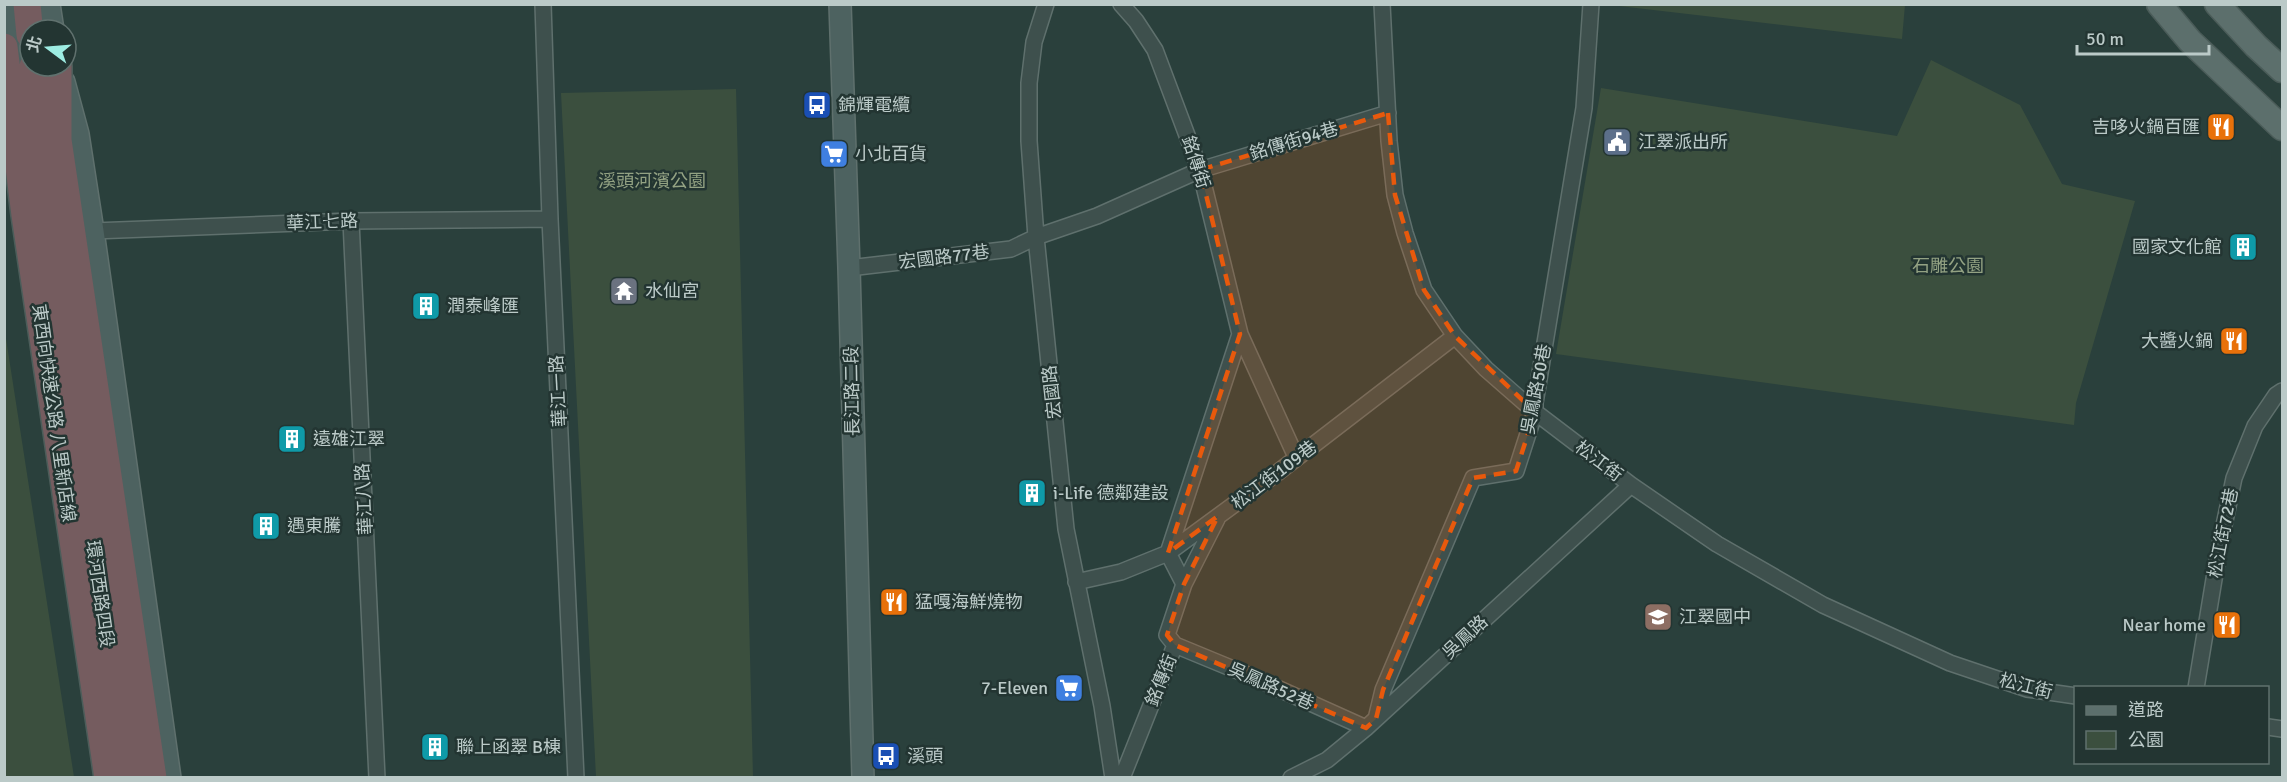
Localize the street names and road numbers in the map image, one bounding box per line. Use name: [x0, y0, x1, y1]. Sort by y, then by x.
street label: 銘傳街94巷: [1247, 117, 1341, 165]
street label: 銘傳街: [1177, 133, 1215, 191]
street label: 華江七路: [286, 210, 358, 234]
street label: 宏國路77巷: [897, 241, 991, 273]
street label: 東西向快速公路 八里新店線: [28, 303, 80, 523]
street label: 吳鳳路50巷: [1516, 342, 1556, 436]
street label: 長江路二段: [840, 346, 864, 436]
street label: 華江一路: [545, 354, 571, 428]
street label: 宏國路: [1038, 364, 1066, 420]
street label: 松江街109巷: [1227, 436, 1321, 514]
street label: 松江街: [1571, 436, 1627, 486]
street label: 華江八路: [351, 462, 377, 536]
street label: 松江街72巷: [2203, 486, 2243, 580]
street label: 環河西路四段: [82, 539, 118, 649]
street label: 吳鳳路: [1438, 611, 1492, 663]
street label: 銘傳街: [1141, 651, 1181, 709]
street label: 吳鳳路52巷: [1225, 657, 1317, 715]
street label: 松江街: [1997, 669, 2055, 703]

